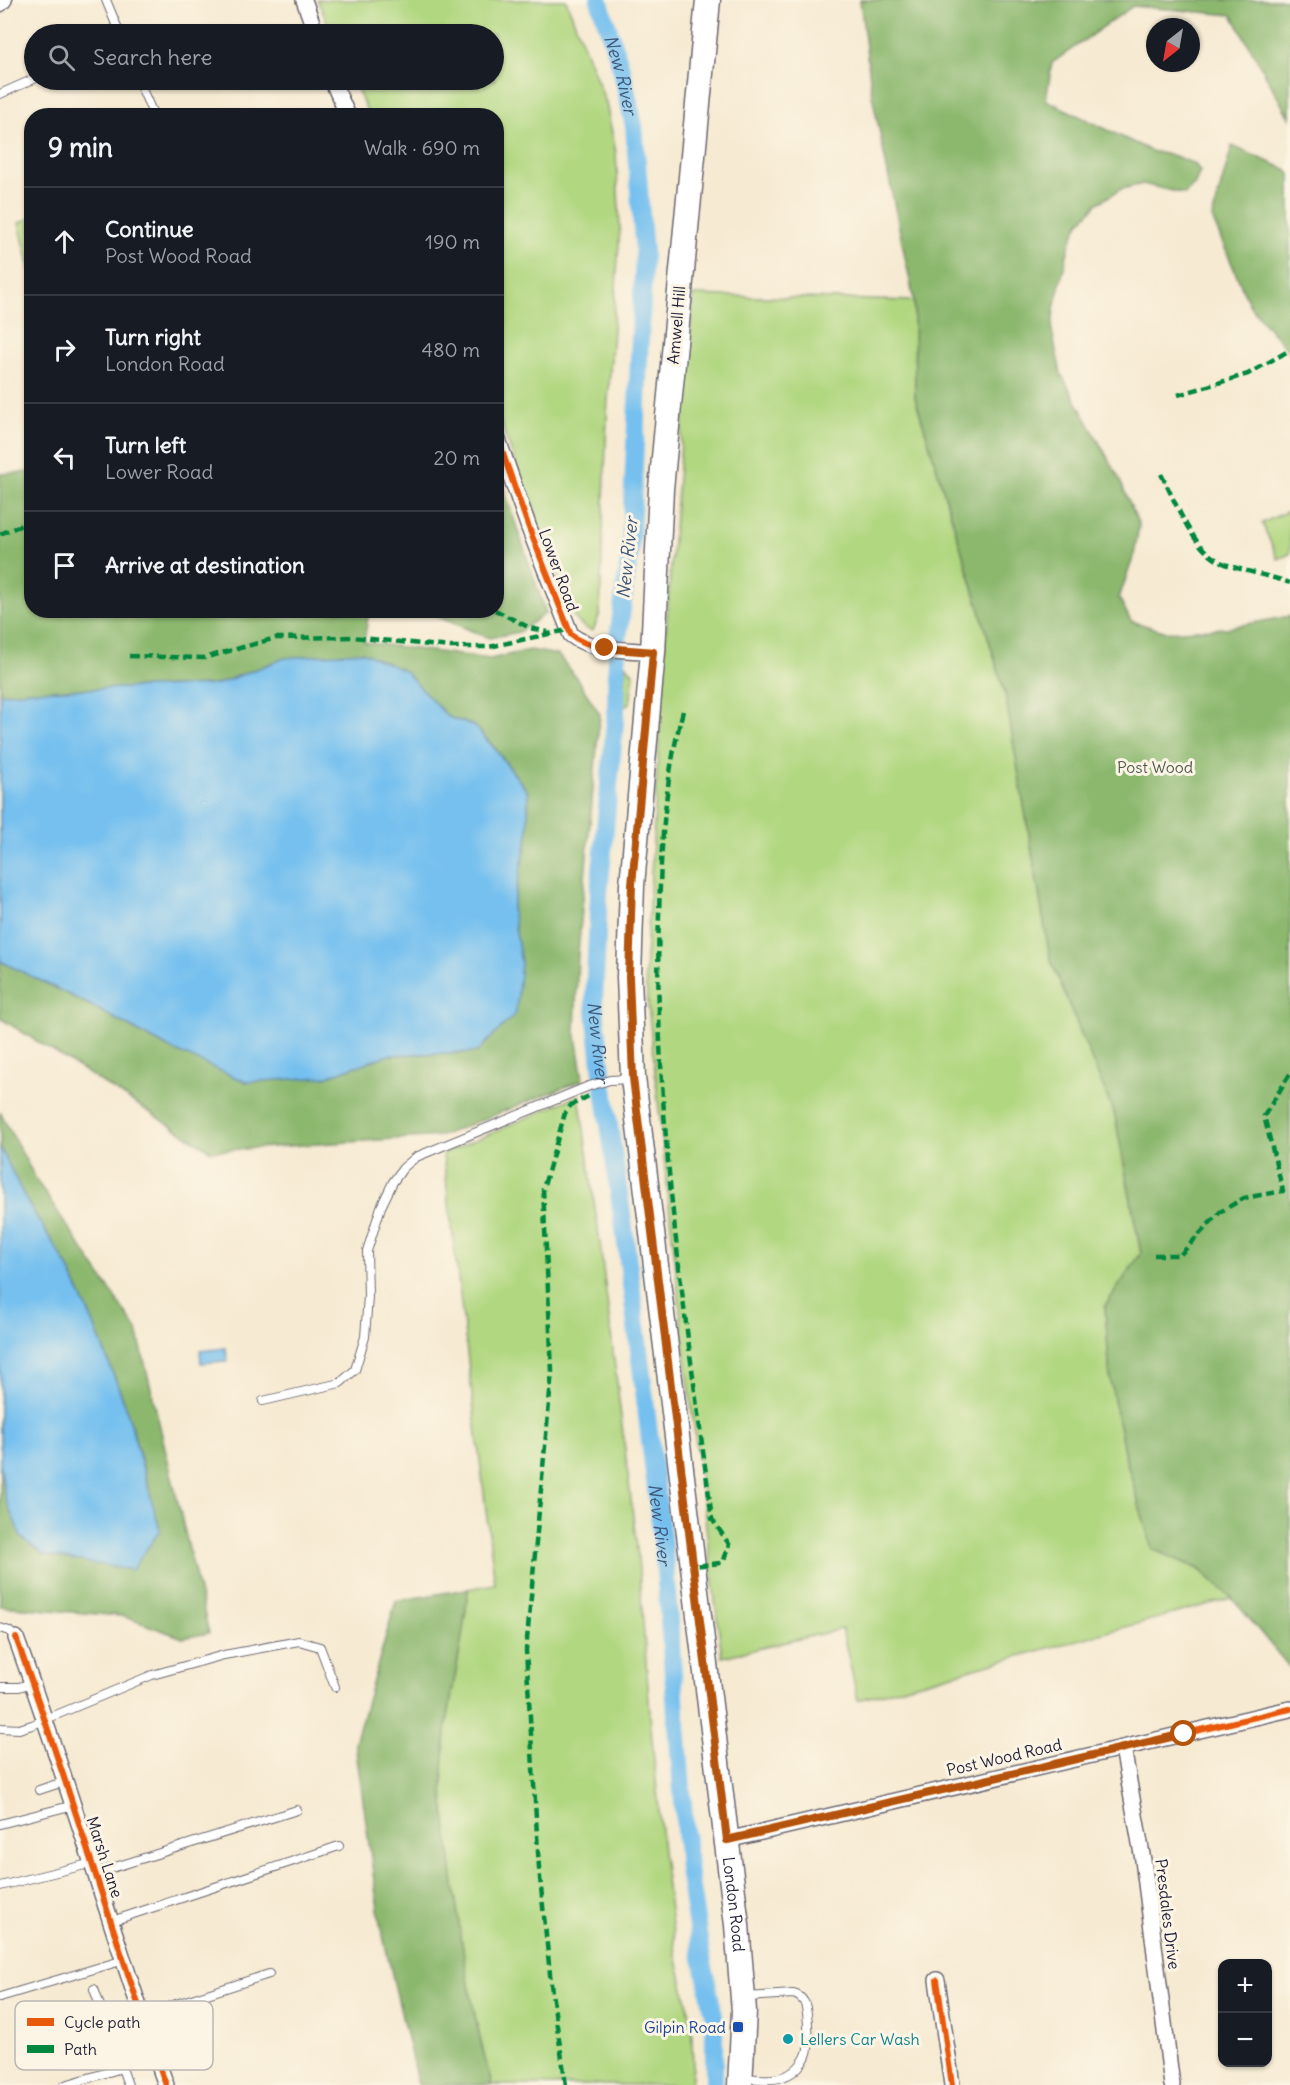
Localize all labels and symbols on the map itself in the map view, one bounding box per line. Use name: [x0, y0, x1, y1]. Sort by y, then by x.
north arrow: [1146, 18, 1200, 72]
water label: New River: [600, 32, 643, 119]
street label: Amwell Hill: [663, 285, 689, 365]
water label: New River: [611, 514, 643, 600]
street label: Lower Road: [535, 526, 583, 614]
route end: [591, 634, 617, 660]
park label: Post Wood: [1117, 757, 1193, 777]
water label: New River: [583, 1000, 615, 1087]
water label: New River: [644, 1482, 676, 1568]
route start: [1170, 1720, 1196, 1746]
street label: Post Wood Road: [945, 1734, 1063, 1780]
street label: Marsh Lane: [82, 1814, 128, 1900]
street label: London Road: [719, 1855, 749, 1953]
street label: Presdales Drive: [1151, 1858, 1185, 1970]
legend: [15, 2001, 213, 2070]
text: Cycle path: [64, 2012, 140, 2032]
place label: Gilpin Road: [644, 2017, 726, 2037]
marker: Gilpin Road: [731, 2020, 745, 2034]
place label: Lellers Car Wash: [800, 2029, 920, 2049]
marker: Lellers Car Wash: [781, 2032, 795, 2046]
text: Path: [64, 2039, 97, 2059]

